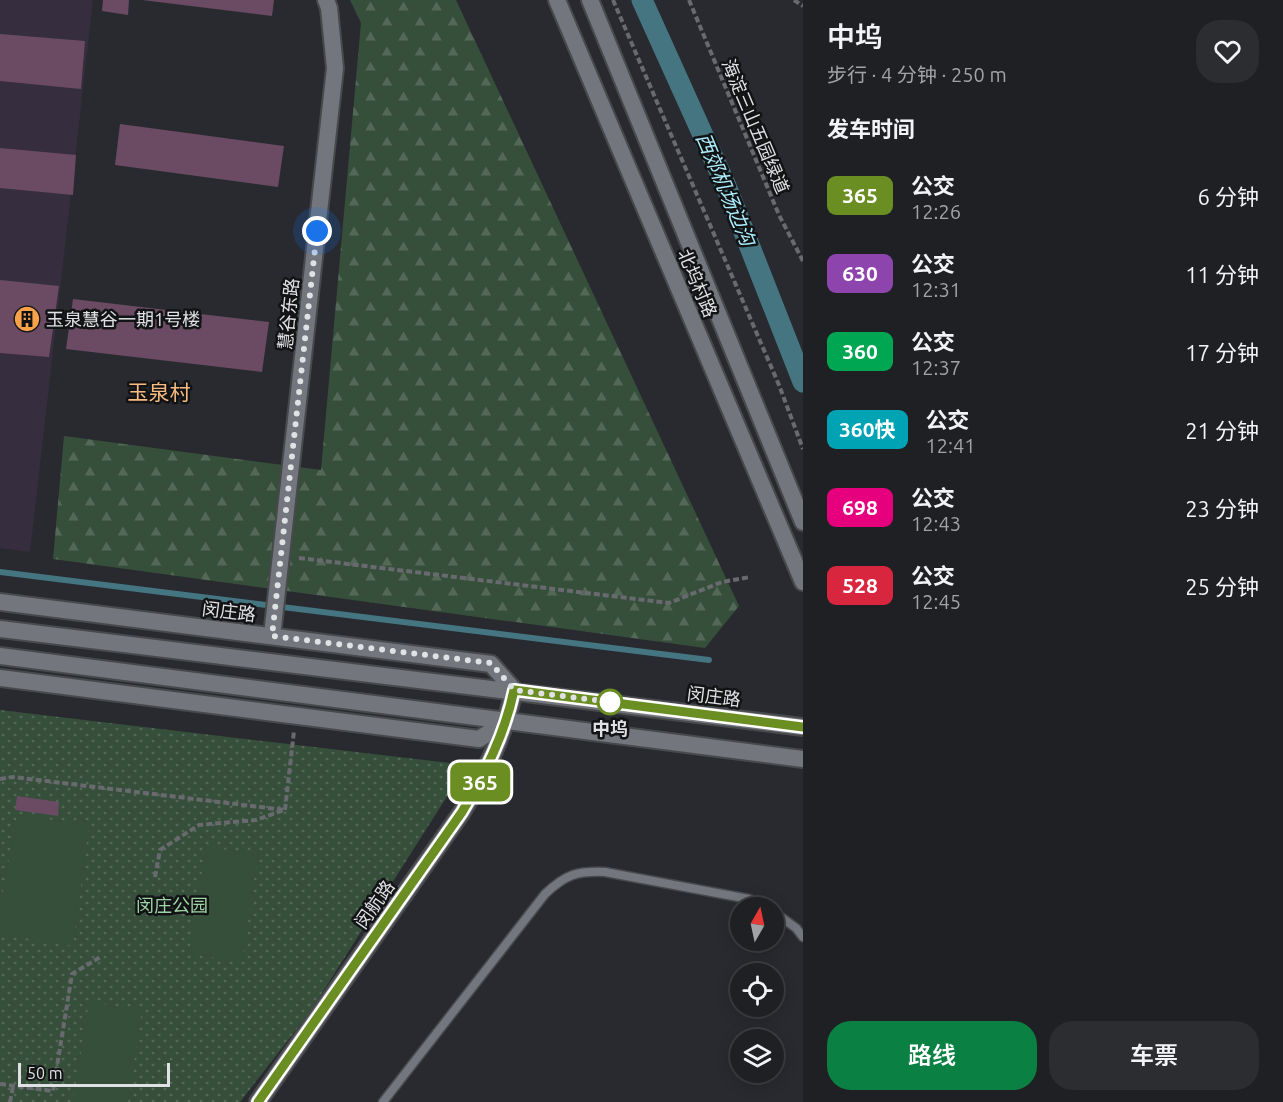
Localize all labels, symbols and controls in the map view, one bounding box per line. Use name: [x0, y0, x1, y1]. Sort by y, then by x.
button: heart: [1196, 20, 1259, 83]
text: 中坞: [827, 21, 883, 52]
street label: 海淀三山五园绿道: [719, 56, 793, 196]
text: 步行 · 4 分钟 · 250 m: [827, 63, 1007, 86]
text: 发车时间: [827, 116, 915, 141]
water label: 西郊机场边沟: [692, 129, 761, 251]
text: 公交: [911, 173, 955, 198]
text: 365: [842, 183, 878, 207]
text: 6 分钟: [1198, 184, 1259, 209]
text: 12:26: [911, 200, 961, 223]
your location: [302, 216, 332, 246]
street label: 北坞村路: [675, 246, 721, 320]
text: 公交: [911, 251, 955, 276]
text: 630: [842, 261, 878, 285]
text: 11 分钟: [1185, 262, 1259, 287]
street label: 慧谷东路: [274, 277, 302, 351]
text: 12:31: [911, 278, 961, 301]
building icon: 玉泉慧谷一期1号楼: [12, 304, 42, 334]
place label: 玉泉慧谷一期1号楼: [46, 309, 200, 329]
text: 公交: [911, 329, 955, 354]
text: 360: [842, 339, 878, 363]
text: 17 分钟: [1185, 340, 1259, 365]
text: 12:37: [911, 356, 961, 379]
district label: 玉泉村: [128, 380, 191, 404]
text: 公交: [926, 407, 970, 432]
text: 360快: [839, 417, 896, 441]
text: 21 分钟: [1185, 418, 1259, 443]
text: 12:41: [926, 434, 976, 457]
text: 公交: [911, 485, 955, 510]
text: 698: [842, 495, 878, 519]
text: 23 分钟: [1185, 496, 1259, 521]
text: 12:43: [911, 512, 961, 535]
text: 公交: [911, 563, 955, 588]
text: 528: [842, 573, 878, 597]
text: 25 分钟: [1185, 574, 1259, 599]
text: 12:45: [911, 590, 961, 613]
street label: 闵庄路: [201, 598, 257, 624]
street label: 闵庄路: [686, 683, 742, 709]
marker: 中坞: [597, 689, 623, 715]
place label: 中坞: [592, 718, 628, 738]
line badge: 365: [446, 762, 514, 802]
text: 365: [462, 770, 498, 794]
street label: 闵航路: [350, 876, 398, 932]
park label: 闵庄公园: [136, 895, 208, 915]
north arrow: [730, 897, 784, 951]
map controls: [730, 897, 784, 1083]
button: locate: [730, 963, 784, 1017]
button: 路线: [827, 1021, 1037, 1090]
button: 车票: [1049, 1021, 1259, 1090]
button: layers: [730, 1029, 784, 1083]
scale bar: [18, 1060, 170, 1088]
text: 50 m: [27, 1064, 63, 1082]

